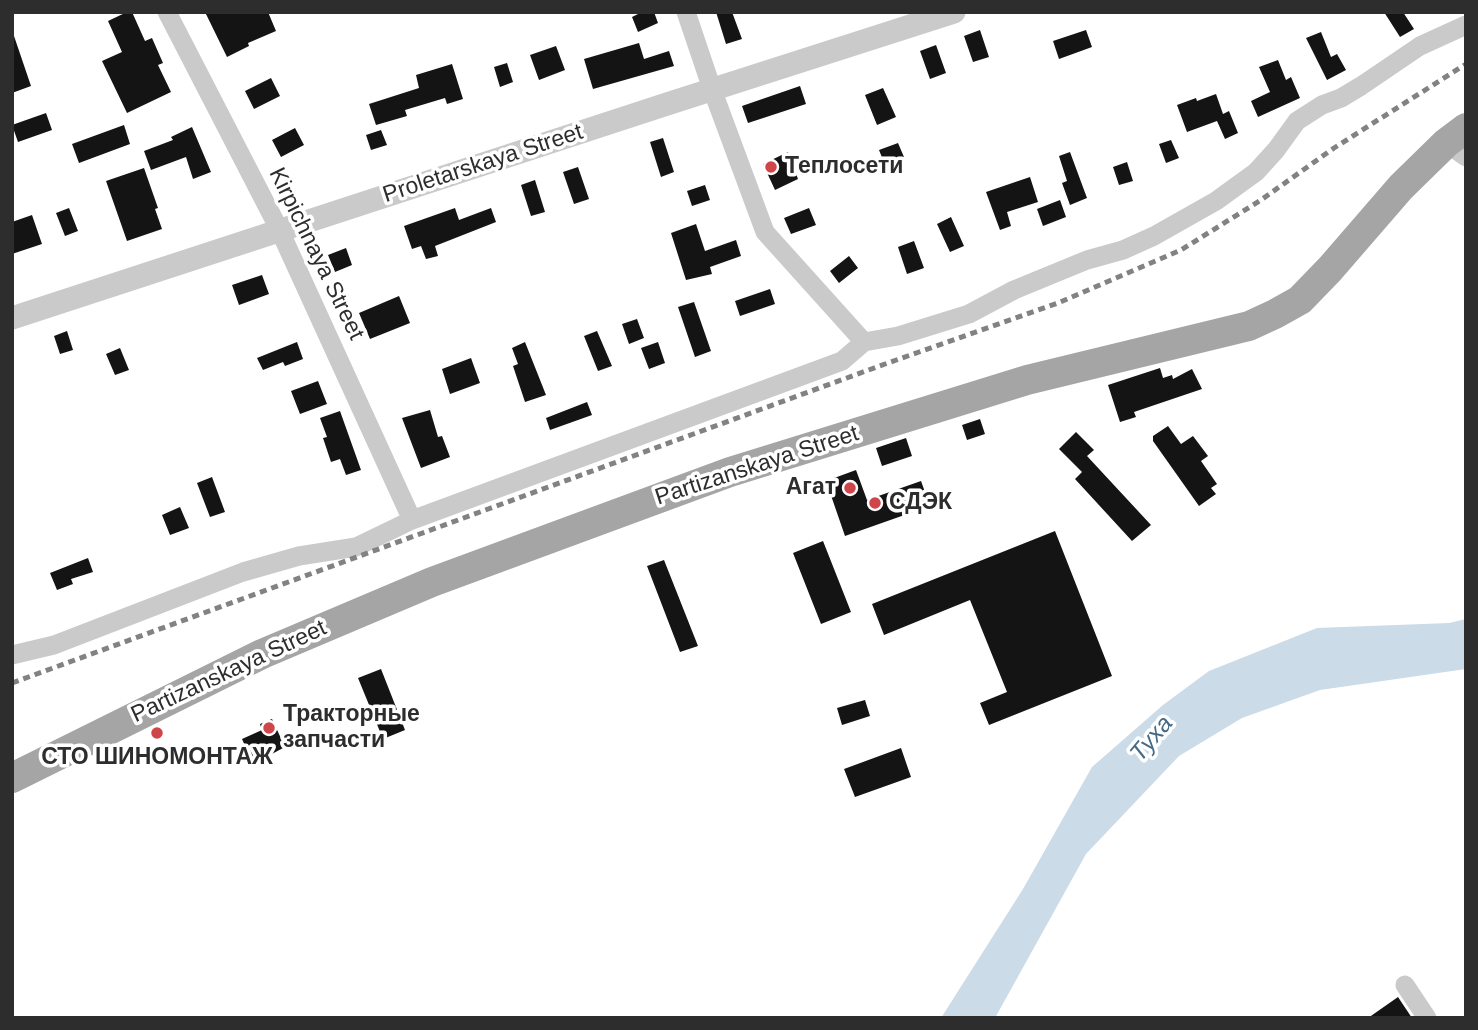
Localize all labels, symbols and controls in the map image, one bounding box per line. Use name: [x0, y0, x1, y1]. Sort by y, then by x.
street label: Proletarskaya Street: [380, 119, 586, 209]
place label: Теплосети: [785, 153, 903, 181]
marker: Теплосети: [763, 159, 779, 175]
street label: Kirpichnaya Street: [262, 163, 370, 345]
street label: Partizanskaya Street: [652, 420, 862, 512]
place label: Агат: [786, 474, 836, 502]
marker: Агат: [842, 480, 858, 496]
place label: СДЭК: [889, 489, 952, 517]
marker: СДЭК: [867, 495, 883, 511]
street label: Partizanskaya Street: [127, 615, 331, 729]
place label: Тракторные запчасти: [283, 701, 420, 755]
water label: Туха: [1125, 710, 1179, 768]
marker: Тракторные запчасти: [261, 720, 277, 736]
marker: СТО ШИНОМОНТАЖ: [149, 725, 165, 741]
place label: СТО ШИНОМОНТАЖ: [41, 744, 273, 772]

